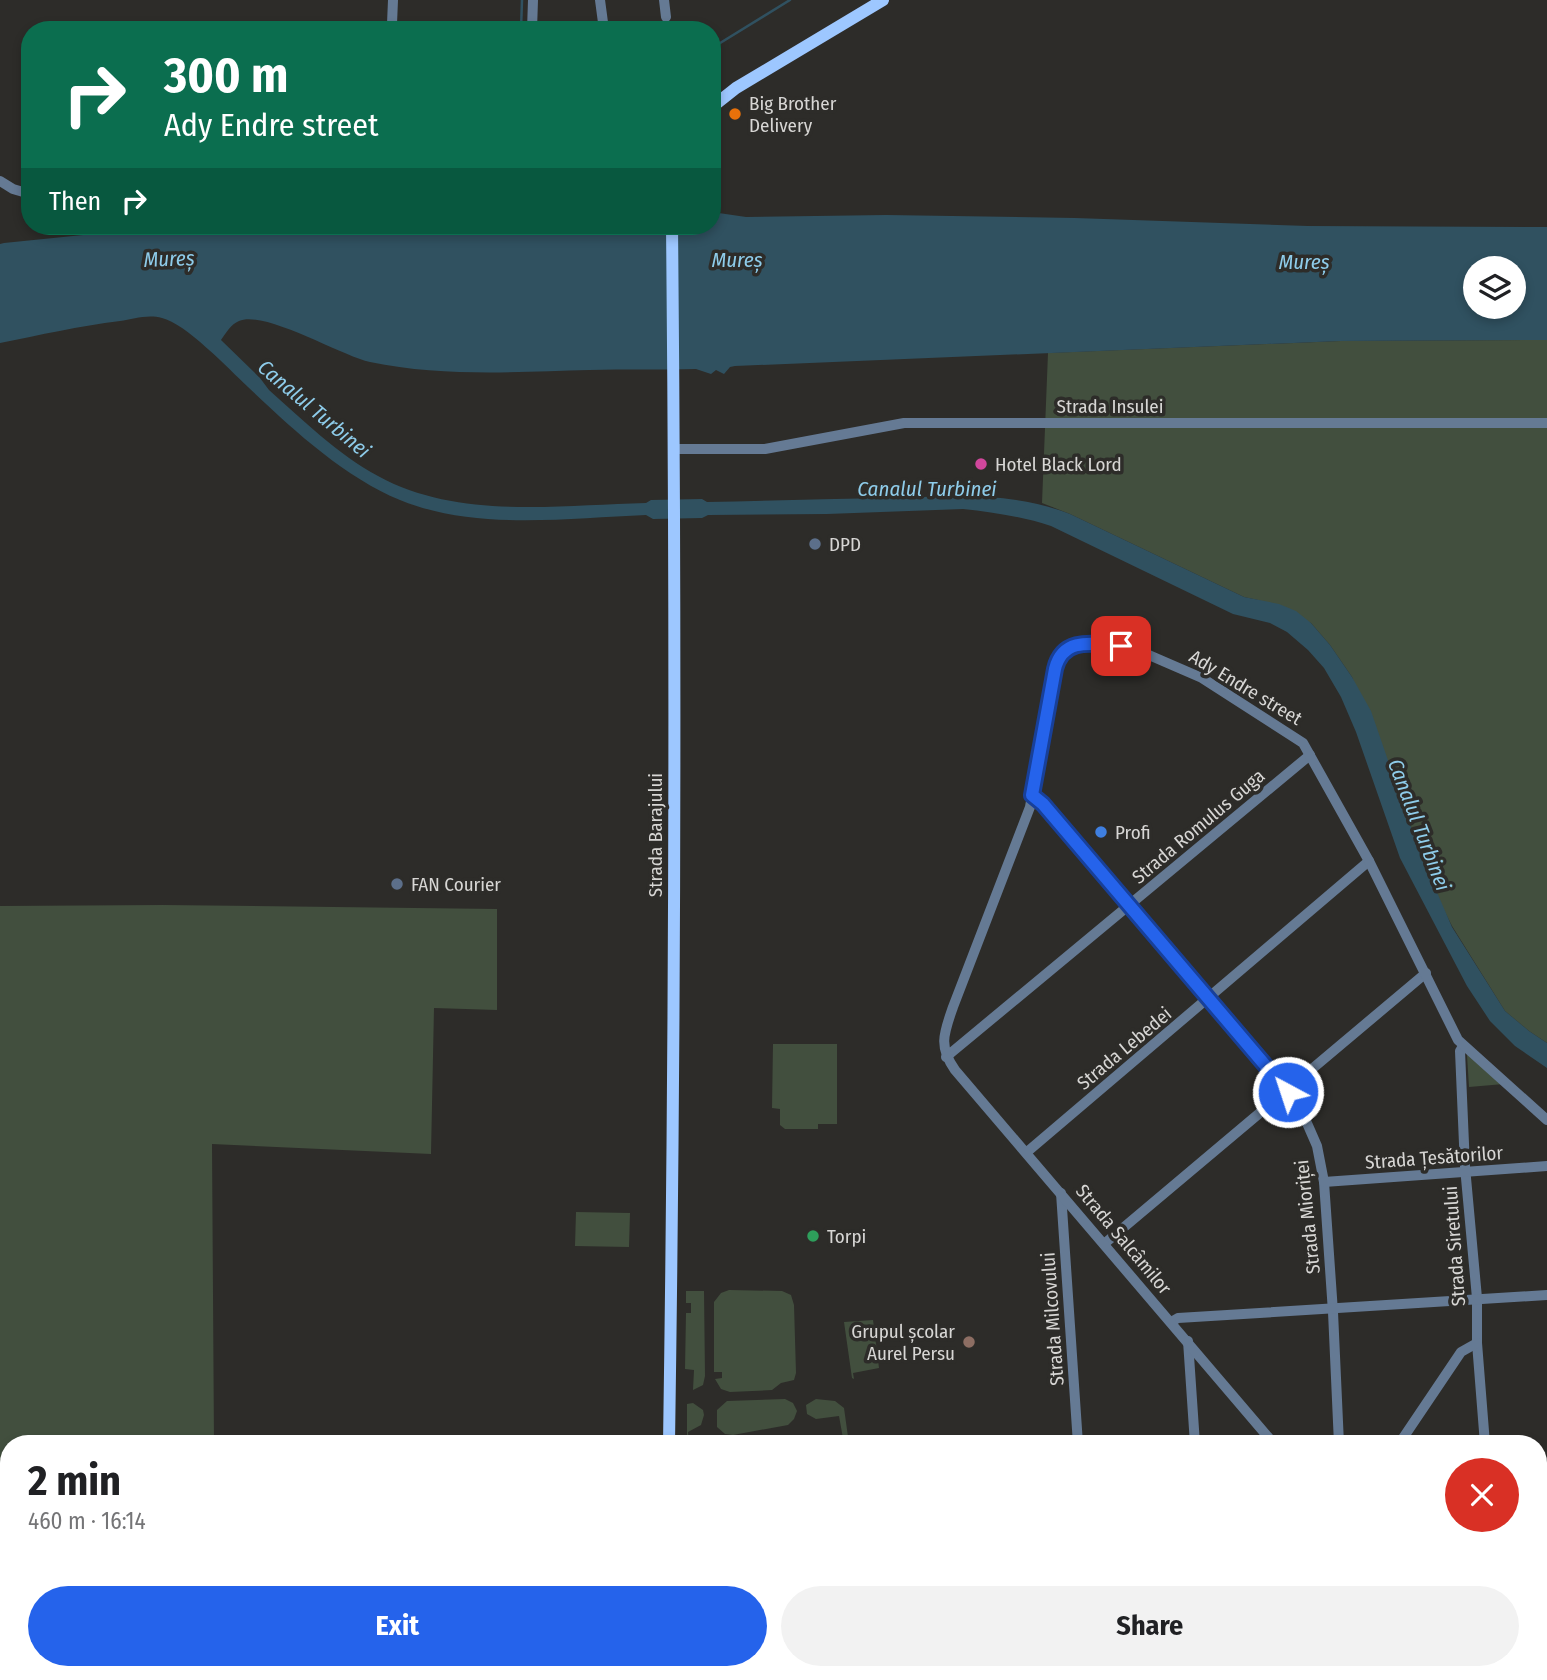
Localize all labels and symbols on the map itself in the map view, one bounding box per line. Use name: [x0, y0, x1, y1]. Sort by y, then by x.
place label: Big Brother Delivery: [749, 92, 837, 137]
marker: Big Brother Delivery: [727, 106, 743, 122]
water label: Mureș: [143, 245, 195, 273]
water label: Mureș: [711, 247, 763, 273]
water label: Mureș: [1278, 249, 1330, 275]
water label: Canalul Turbinei: [252, 354, 376, 464]
street label: Strada Insulei: [1056, 395, 1164, 418]
place label: Hotel Black Lord: [995, 453, 1122, 476]
marker: Hotel Black Lord: [973, 456, 989, 472]
water label: Canalul Turbinei: [857, 476, 997, 502]
place label: DPD: [829, 533, 861, 556]
marker: DPD: [807, 536, 823, 552]
pin: [1091, 616, 1151, 676]
street label: Ady Endre street: [1185, 645, 1307, 730]
water label: Canalul Turbinei: [1382, 755, 1456, 895]
street label: Strada Romulus Guga: [1127, 764, 1269, 888]
street label: Strada Barajului: [644, 773, 667, 897]
place label: Profi: [1115, 821, 1151, 844]
marker: Profi: [1093, 824, 1109, 840]
place label: FAN Courier: [411, 873, 501, 896]
marker: FAN Courier: [389, 876, 405, 892]
street label: Strada Lebedei: [1072, 1002, 1176, 1095]
position arrow: [1251, 1055, 1325, 1129]
street label: Strada Țesătorilor: [1364, 1141, 1504, 1174]
street label: Strada Mioriței: [1290, 1159, 1325, 1275]
street label: Strada Salcâmilor: [1071, 1180, 1177, 1299]
street label: Strada Siretului: [1439, 1185, 1470, 1307]
place label: Torpi: [827, 1225, 866, 1248]
marker: Torpi: [805, 1228, 821, 1244]
street label: Strada Milcovului: [1036, 1251, 1069, 1387]
place label: Grupul școlar Aurel Persu: [851, 1320, 955, 1365]
marker: Grupul școlar Aurel Persu: [961, 1334, 977, 1350]

